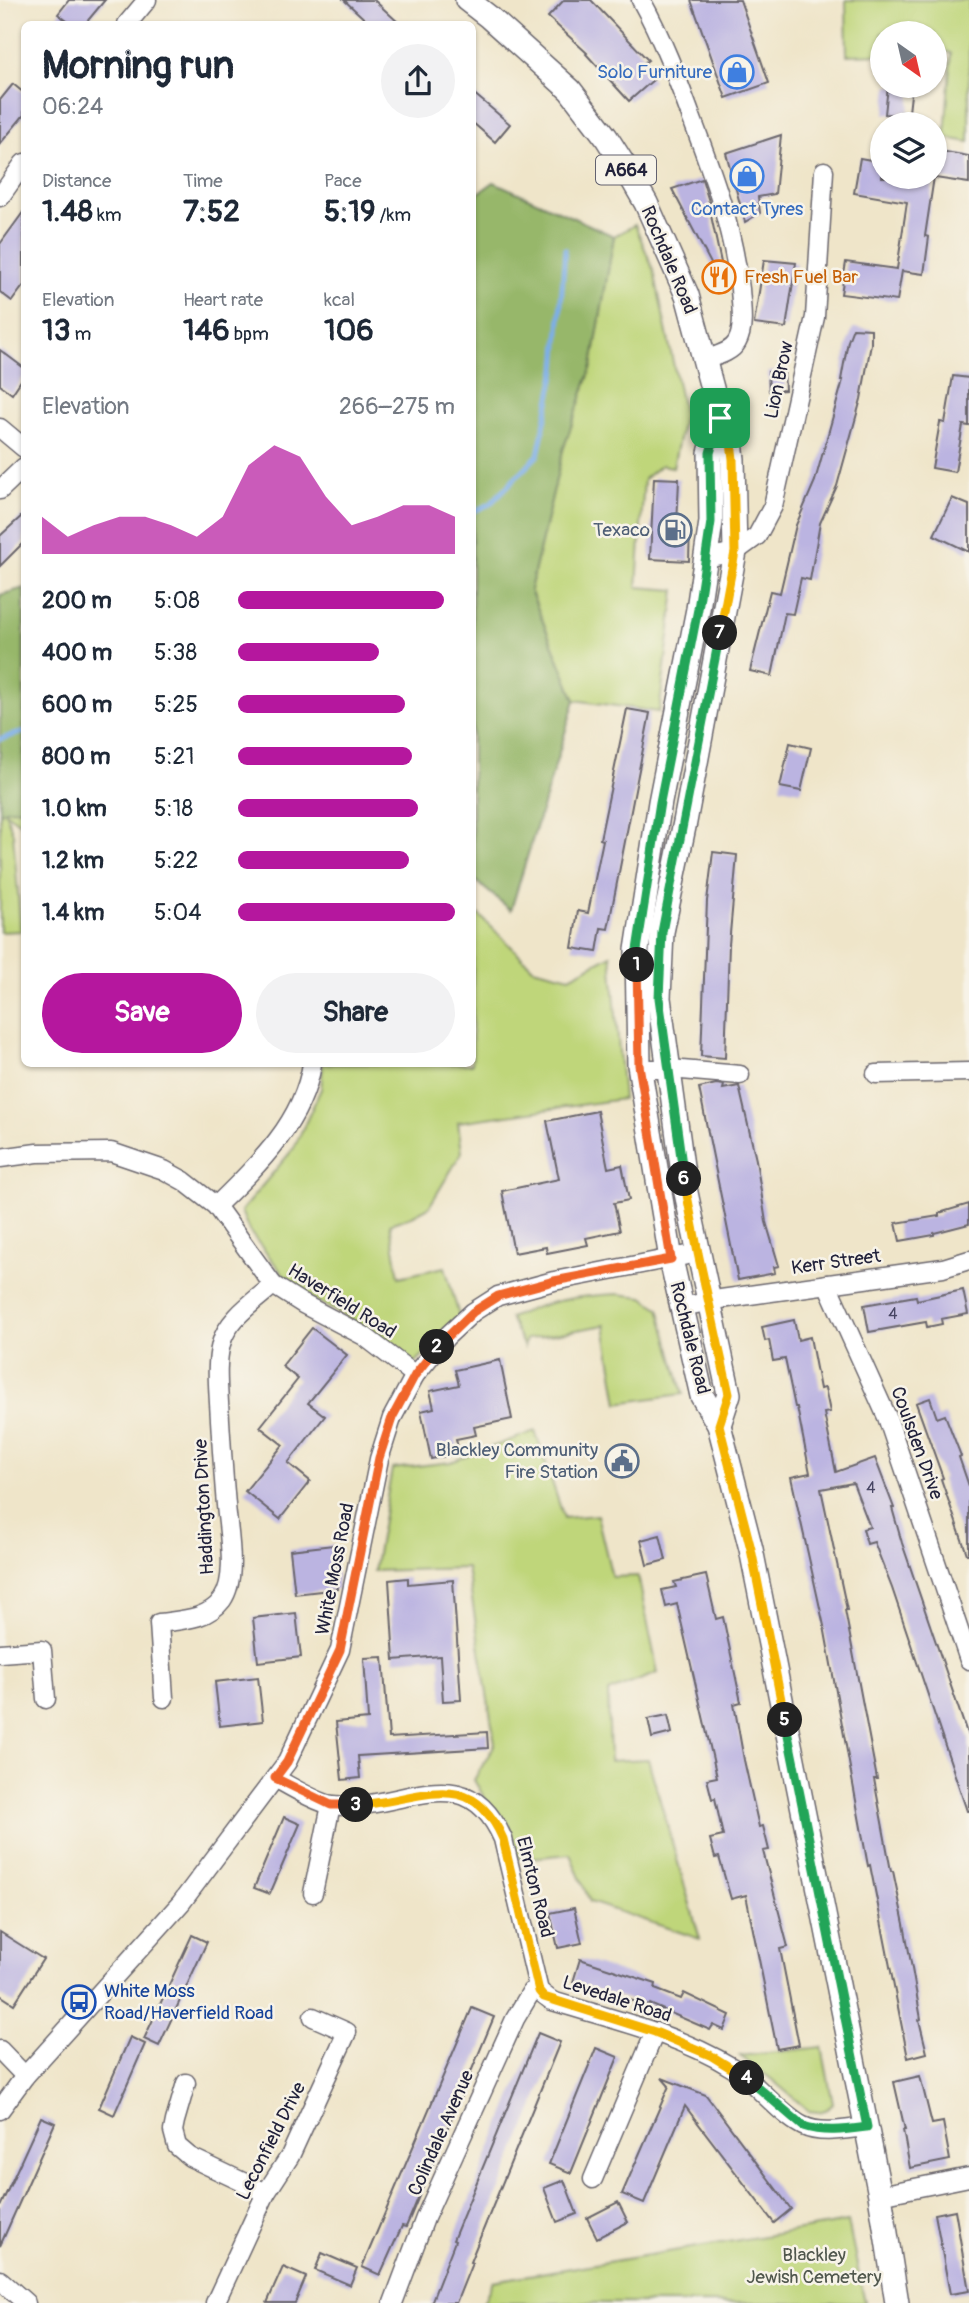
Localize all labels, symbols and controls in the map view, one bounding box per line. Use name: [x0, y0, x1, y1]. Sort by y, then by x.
north arrow: [870, 21, 947, 98]
map controls: [870, 21, 947, 189]
text: Morning run: [42, 42, 234, 90]
button: share: [381, 44, 455, 118]
shop icon: Solo Furniture: [718, 53, 756, 91]
place label: Solo Furniture: [597, 60, 713, 84]
text: 06:24: [42, 92, 103, 121]
button: layers: [870, 112, 947, 189]
road number: A664: [596, 155, 656, 184]
shop icon: Contact Tyres: [728, 157, 766, 195]
text: Distance: [42, 169, 111, 193]
text: Time: [183, 169, 223, 193]
text: Pace: [324, 169, 362, 193]
text: 1.48: [42, 193, 93, 230]
text: 7:52: [183, 193, 240, 230]
text: 5:19: [324, 193, 375, 230]
place label: Contact Tyres: [691, 197, 804, 221]
street label: Rochdale Road: [635, 202, 703, 318]
text: km: [93, 203, 122, 227]
text: /km: [375, 203, 411, 227]
restaurant icon: Fresh Fuel Bar: [700, 258, 738, 296]
place label: Fresh Fuel Bar: [744, 265, 858, 289]
text: Elevation: [42, 288, 114, 312]
text: Heart rate: [183, 288, 263, 312]
text: kcal: [324, 288, 355, 312]
text: 13: [42, 312, 70, 349]
text: 146: [183, 312, 230, 349]
text: 106: [324, 312, 374, 349]
text: m: [70, 322, 91, 346]
text: bpm: [230, 322, 269, 346]
street label: Lion Brow: [759, 339, 799, 421]
pin: [690, 388, 750, 448]
text: Elevation: [42, 392, 130, 421]
text: 266–275 m: [339, 392, 455, 421]
icon: arrive: [701, 399, 739, 437]
fuel station icon: Texaco: [656, 511, 694, 549]
place label: Texaco: [593, 518, 650, 542]
text: 200 m: [42, 586, 112, 615]
text: 5:08: [154, 586, 200, 615]
pin: 7: [702, 616, 738, 650]
text: 7: [714, 620, 725, 644]
text: 400 m: [42, 638, 112, 667]
text: 5:38: [154, 638, 197, 667]
text: 600 m: [42, 690, 112, 719]
text: 5:25: [154, 690, 198, 719]
text: 800 m: [42, 742, 110, 771]
text: 5:21: [154, 742, 194, 771]
text: 1.0 km: [42, 794, 107, 823]
text: 5:18: [154, 794, 193, 823]
text: 1.2 km: [42, 846, 104, 875]
text: 5:22: [154, 846, 198, 875]
text: 1.4 km: [42, 898, 104, 927]
text: 5:04: [154, 898, 202, 927]
pin: 1: [620, 948, 654, 982]
text: 1: [633, 952, 640, 976]
button: Save: [42, 973, 242, 1053]
button: Share: [256, 973, 455, 1053]
pin: 6: [666, 1162, 702, 1196]
text: 6: [678, 1166, 689, 1190]
street label: Kerr Street: [790, 1244, 883, 1280]
street label: Haverfield Road: [283, 1258, 401, 1344]
street label: Rochdale Road: [664, 1279, 716, 1397]
house number: 4: [888, 1304, 898, 1324]
pin: 2: [420, 1330, 454, 1364]
text: 2: [431, 1334, 442, 1358]
street label: Coulsden Drive: [885, 1383, 949, 1503]
street label: Haddington Drive: [188, 1438, 220, 1576]
place label: Blackley Community Fire Station: [436, 1438, 598, 1484]
public building icon: Blackley Community Fire Station: [603, 1442, 641, 1480]
house number: 4: [866, 1478, 876, 1498]
street label: White Moss Road: [310, 1501, 360, 1637]
pin: 5: [768, 1702, 802, 1738]
text: 5: [779, 1707, 790, 1731]
pin: 3: [338, 1787, 374, 1822]
text: 3: [350, 1792, 361, 1816]
street label: Elmton Road: [511, 1834, 559, 1940]
street label: Levedale Road: [559, 1970, 675, 2028]
place label: White Moss Road/Haverfield Road: [104, 1979, 274, 2025]
bus stop icon: White Moss Road/Haverfield Road: [60, 1983, 98, 2021]
pin: 4: [730, 2060, 764, 2096]
text: 4: [741, 2065, 752, 2089]
street label: Colindale Avenue: [403, 2066, 480, 2200]
street label: Leconfield Drive: [231, 2077, 311, 2204]
park label: Blackley Jewish Cemetery: [746, 2243, 882, 2289]

